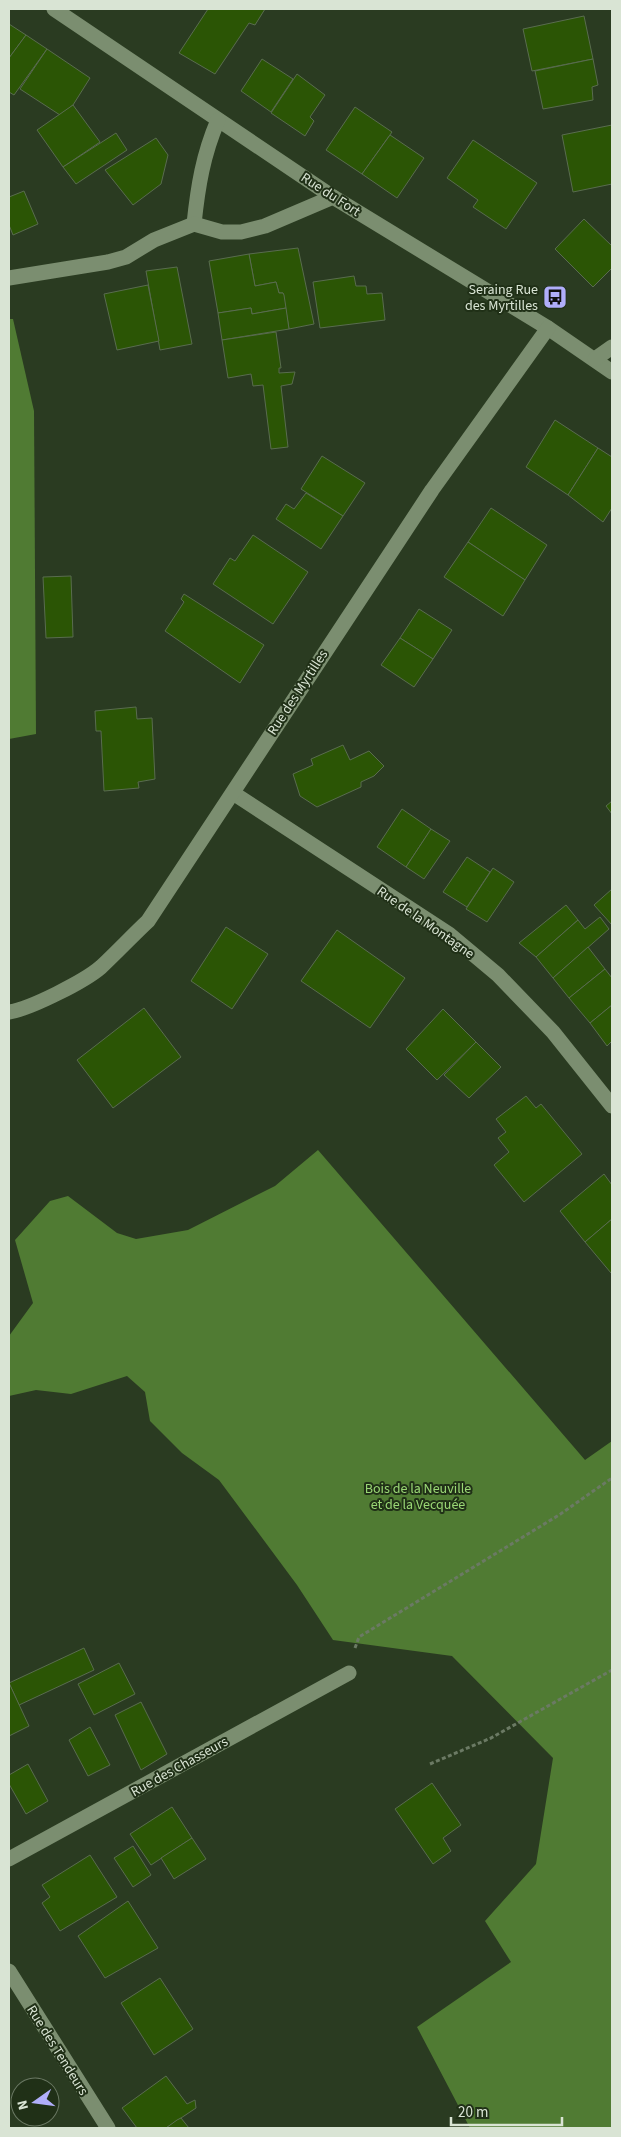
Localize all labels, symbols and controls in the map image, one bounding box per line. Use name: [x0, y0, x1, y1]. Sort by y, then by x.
street label: Rue du Fort: [297, 168, 364, 222]
place label: Seraing Rue des Myrtilles: [465, 280, 538, 316]
bus stop icon: Seraing Rue des Myrtilles: [542, 284, 568, 310]
street label: Rue des Myrtilles: [263, 646, 333, 739]
street label: Rue de la Montagne: [373, 882, 478, 964]
park label: Bois de la Neuville et de la Vecquée: [365, 1479, 471, 1515]
street label: Rue des Chasseurs: [127, 1732, 232, 1802]
street label: Rue des Tendeurs: [21, 2002, 93, 2100]
north arrow: [10, 2077, 60, 2127]
scale bar: [451, 2094, 562, 2126]
text: N: [13, 2098, 34, 2112]
text: 20 m: [458, 2102, 488, 2123]

